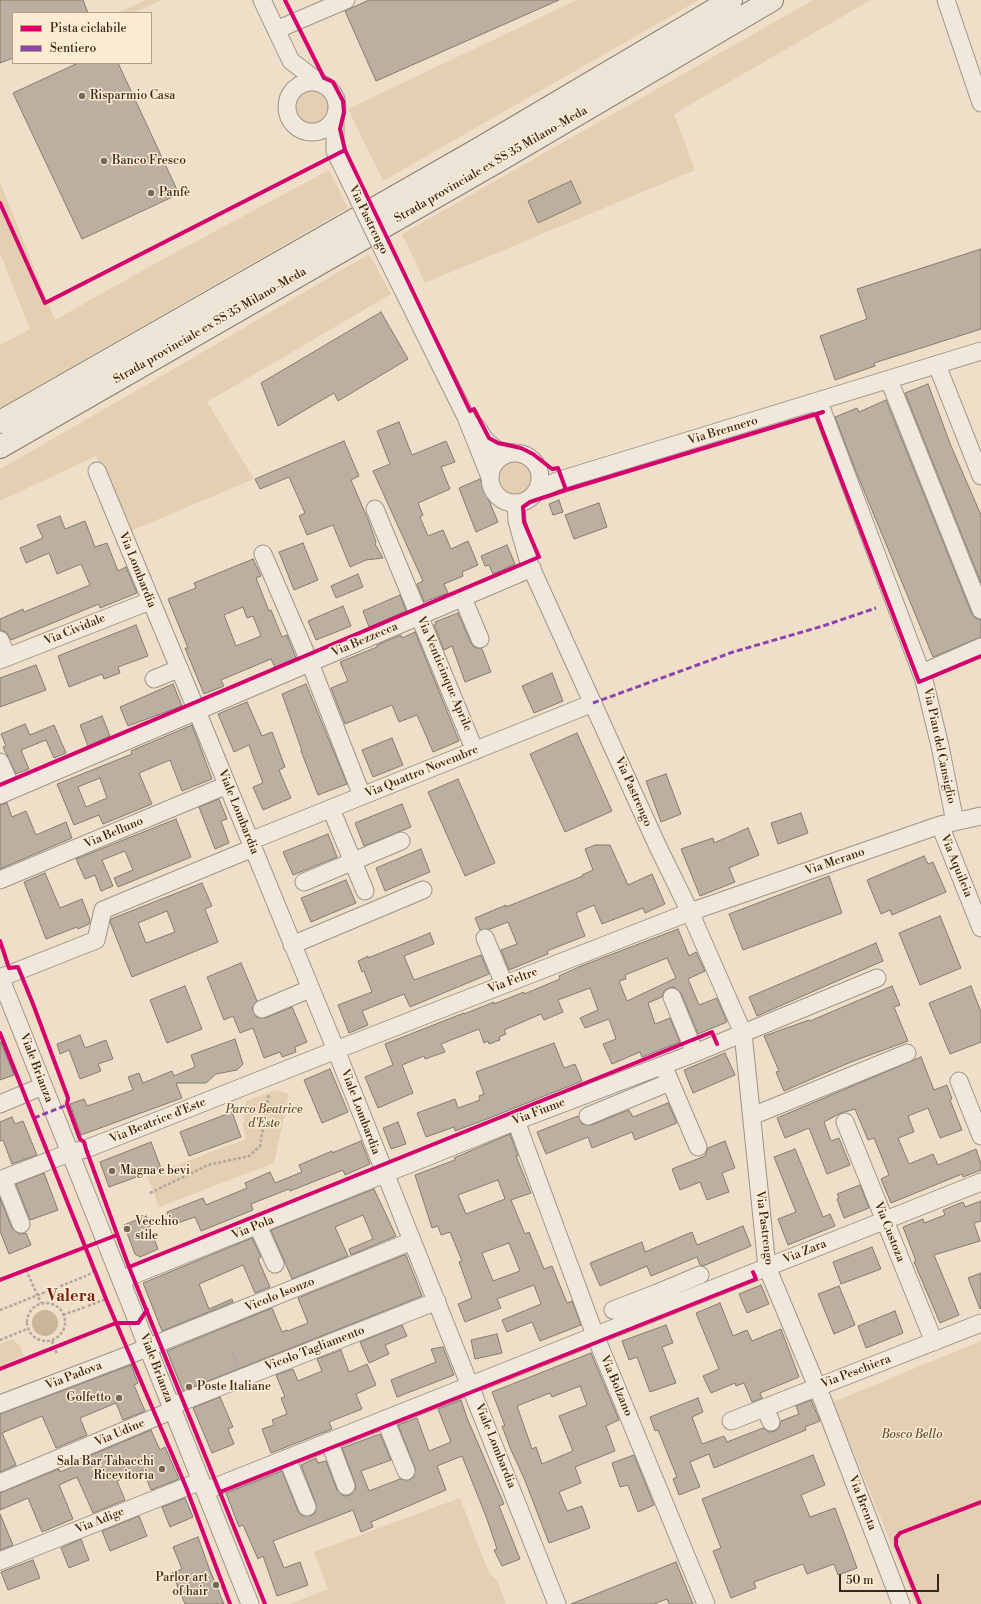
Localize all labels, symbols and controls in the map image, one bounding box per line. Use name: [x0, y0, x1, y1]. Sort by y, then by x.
legend: [12, 12, 152, 64]
text: Pista ciclabile: [50, 21, 127, 36]
text: Sentiero: [50, 41, 96, 56]
place label: Risparmio Casa: [90, 89, 175, 103]
marker: Risparmio Casa: [77, 91, 87, 101]
street label: Strada provinciale ex SS 35 Milano-Meda: [392, 104, 590, 226]
place label: Banco Fresco: [112, 154, 186, 168]
marker: Banco Fresco: [99, 156, 109, 166]
street label: Via Pastrengo: [345, 183, 391, 257]
place label: Panfè: [159, 186, 190, 200]
marker: Panfè: [146, 188, 156, 198]
street label: Strada provinciale ex SS 35 Milano-Meda: [111, 265, 309, 387]
street label: Via Brennero: [686, 414, 760, 448]
street label: Via Lombardia: [115, 530, 159, 610]
street label: Via Cividale: [42, 611, 108, 649]
street label: Via Venticinque Aprile: [413, 614, 475, 734]
street label: Via Bezzecca: [330, 620, 400, 660]
street label: Via Pian del Cansiglio: [920, 687, 958, 805]
street label: Via Quattro Novembre: [363, 743, 481, 801]
street label: Via Pastrengo: [611, 755, 655, 829]
street label: Viale Lombardia: [214, 768, 262, 856]
street label: Via Belluno: [82, 814, 146, 852]
street label: Via Aquileia: [937, 833, 975, 899]
street label: Via Merano: [803, 845, 867, 879]
street label: Via Feltre: [486, 965, 540, 997]
street label: Viale Brianza: [16, 1031, 56, 1105]
street label: Viale Lombardia: [337, 1067, 383, 1157]
street label: Via Beatrice d'Este: [108, 1095, 208, 1147]
street label: Via Fiume: [511, 1095, 567, 1129]
park label: Parco Beatrice d'Este: [225, 1103, 303, 1131]
place label: Magna e bevi: [120, 1164, 190, 1178]
marker: Magna e bevi: [107, 1166, 117, 1176]
street label: Via Pastrengo: [752, 1190, 776, 1266]
street label: Via Custoza: [870, 1200, 908, 1264]
street label: Via Pola: [230, 1213, 276, 1243]
place label: Vecchio stile: [135, 1215, 178, 1243]
marker: Vecchio stile: [122, 1224, 132, 1234]
street label: Via Zara: [781, 1237, 829, 1267]
street label: Vicolo Isonzo: [243, 1275, 317, 1315]
district label: Valera: [47, 1287, 95, 1307]
street label: Vicolo Tagliamento: [263, 1323, 367, 1375]
street label: Viale Brianza: [136, 1331, 176, 1405]
street label: Via Peschiera: [819, 1352, 893, 1392]
street label: Via Bolzano: [597, 1353, 635, 1419]
street label: Via Padova: [44, 1359, 104, 1393]
place label: Poste Italiane: [197, 1380, 271, 1394]
marker: Poste Italiane: [184, 1382, 194, 1392]
place label: Golfetto: [67, 1391, 111, 1405]
marker: Golfetto: [114, 1393, 124, 1403]
street label: Viale Lombardia: [471, 1402, 519, 1490]
street label: Via Udine: [93, 1416, 147, 1450]
park label: Bosco Bello: [881, 1428, 943, 1442]
place label: Sala Bar Tabacchi Ricevitoria: [57, 1455, 154, 1483]
marker: Sala Bar Tabacchi Ricevitoria: [157, 1464, 167, 1474]
street label: Via Brenta: [845, 1474, 879, 1532]
street label: Via Adige: [73, 1505, 127, 1537]
scale bar: [841, 1566, 941, 1592]
place label: Parlor art of hair: [156, 1571, 208, 1599]
text: 50 m: [846, 1573, 874, 1588]
marker: Parlor art of hair: [211, 1580, 221, 1590]

